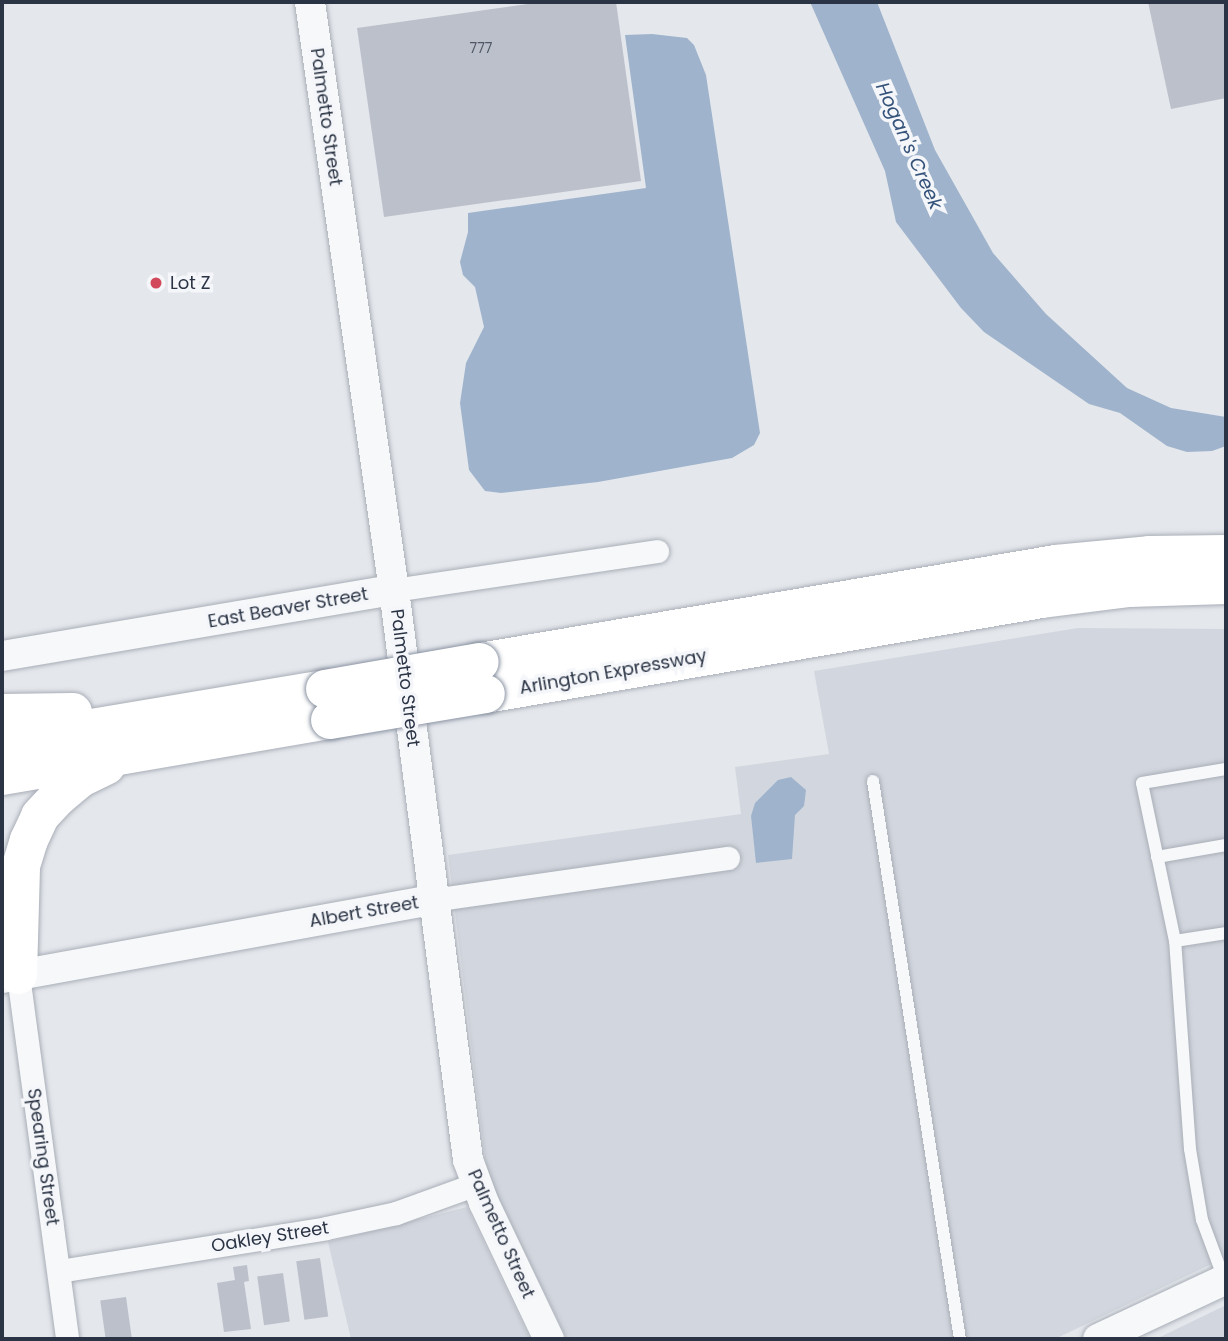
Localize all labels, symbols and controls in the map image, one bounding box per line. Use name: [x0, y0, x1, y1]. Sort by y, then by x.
house number: 777: [470, 40, 492, 56]
street label: Palmetto Street: [306, 47, 346, 187]
water label: Hogan's Creek: [871, 79, 947, 213]
place label: Lot Z: [170, 272, 210, 294]
marker: Lot Z: [148, 275, 164, 291]
street label: East Beaver Street: [206, 583, 370, 633]
street label: Palmetto Street: [386, 608, 424, 748]
street label: Arlington Expressway: [518, 645, 708, 699]
street label: Albert Street: [308, 892, 420, 932]
street label: Spearing Street: [23, 1087, 63, 1227]
street label: Palmetto Street: [463, 1166, 539, 1302]
street label: Oakley Street: [210, 1217, 330, 1257]

